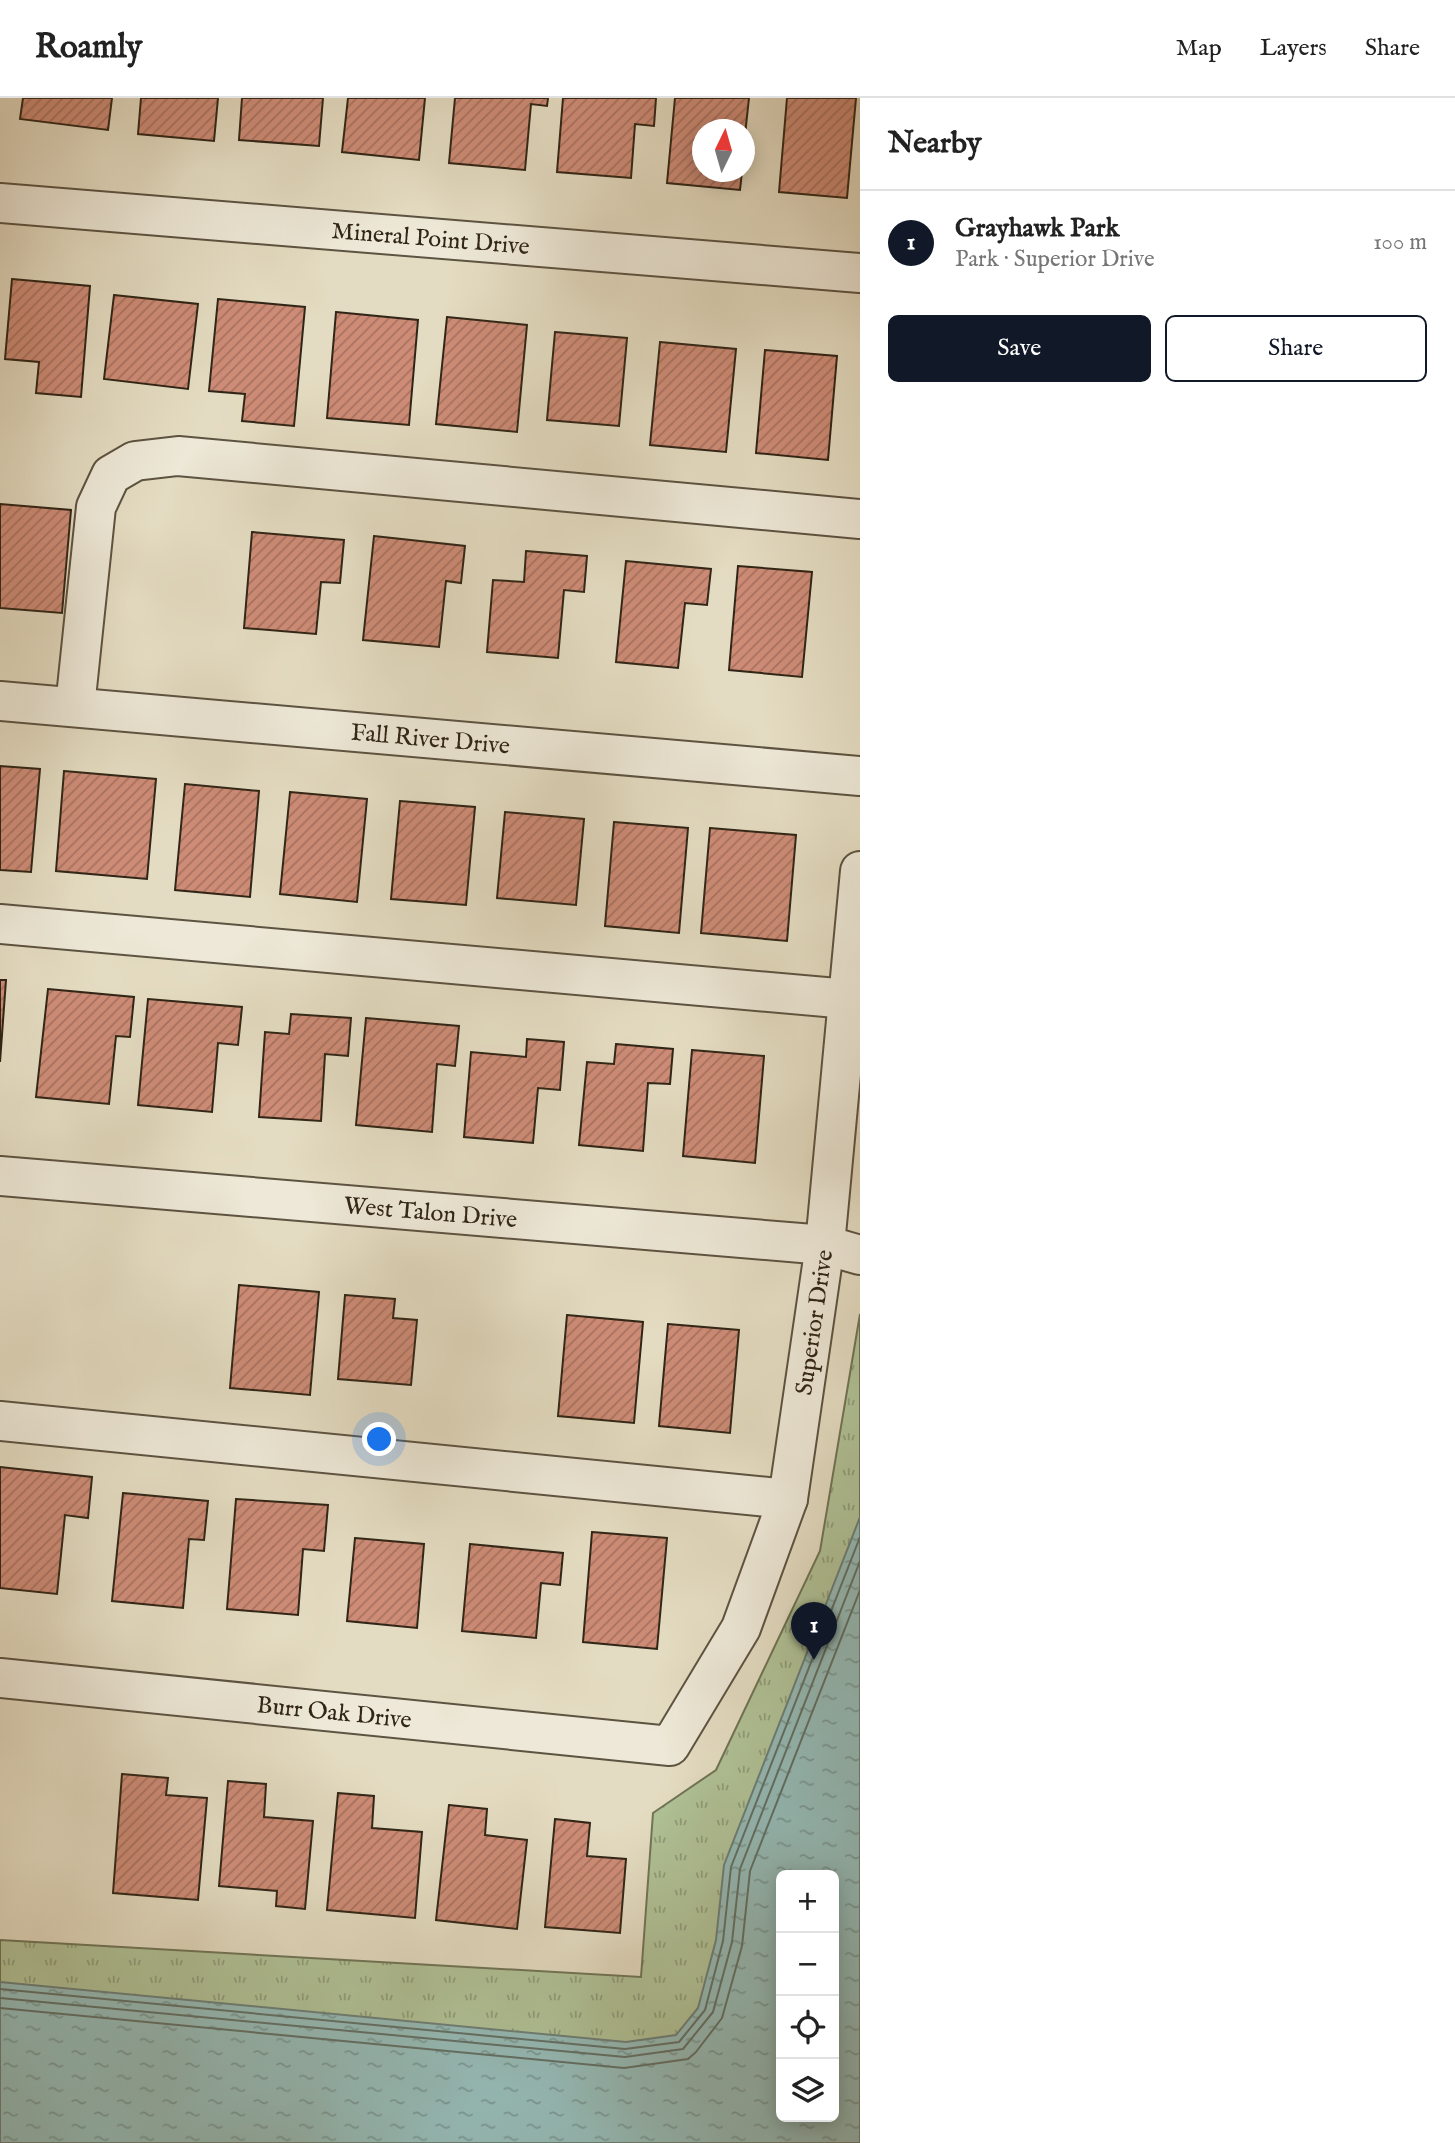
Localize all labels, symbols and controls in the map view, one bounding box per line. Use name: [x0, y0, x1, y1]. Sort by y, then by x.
text: Roamly: [35, 27, 142, 69]
text: Map: [1176, 33, 1222, 64]
text: Layers: [1260, 33, 1327, 64]
text: Share: [1365, 33, 1420, 64]
north arrow: [692, 119, 755, 182]
text: Nearby: [888, 125, 981, 163]
text: Grayhawk Park: [955, 212, 1119, 245]
street label: Mineral Point Drive: [330, 216, 531, 263]
text: 1: [907, 228, 915, 257]
text: 100 m: [1373, 228, 1427, 257]
text: Park · Superior Drive: [955, 245, 1154, 274]
button: Save: [888, 315, 1151, 382]
button: Share: [1165, 315, 1427, 382]
street label: Fall River Drive: [349, 718, 511, 762]
street label: West Talon Drive: [342, 1191, 518, 1236]
street label: Superior Drive: [789, 1248, 841, 1397]
your location: [362, 1422, 396, 1456]
pin: 1: [791, 1602, 837, 1660]
street label: Burr Oak Drive: [255, 1690, 413, 1737]
map controls: [776, 1870, 839, 2122]
button: +: [776, 1870, 839, 1933]
button: −: [776, 1933, 839, 1996]
button: locate: [776, 1996, 839, 2059]
button: layers: [776, 2059, 839, 2122]

